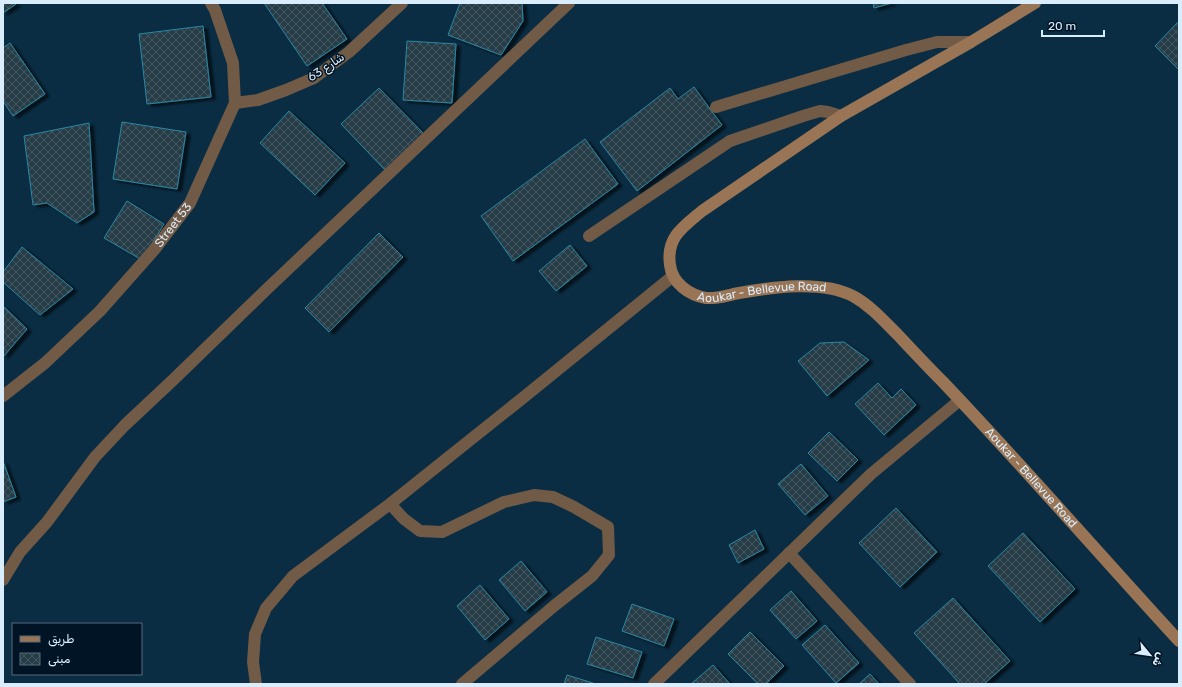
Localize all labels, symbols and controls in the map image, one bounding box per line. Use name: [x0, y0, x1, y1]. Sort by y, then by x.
scale bar: [1042, 12, 1104, 38]
text: 20 m: [1048, 19, 1076, 33]
street label: شارع 63: [305, 50, 348, 86]
street label: Street 53: [152, 200, 194, 250]
street label: Aoukar - Bellevue Road: [696, 279, 827, 305]
street label: Aoukar - Bellevue Road: [982, 425, 1080, 530]
legend: [12, 623, 142, 675]
text: طريق: [48, 632, 74, 647]
north arrow: [1130, 635, 1170, 675]
text: ش: [1149, 650, 1167, 669]
text: مبنى: [48, 652, 71, 667]

